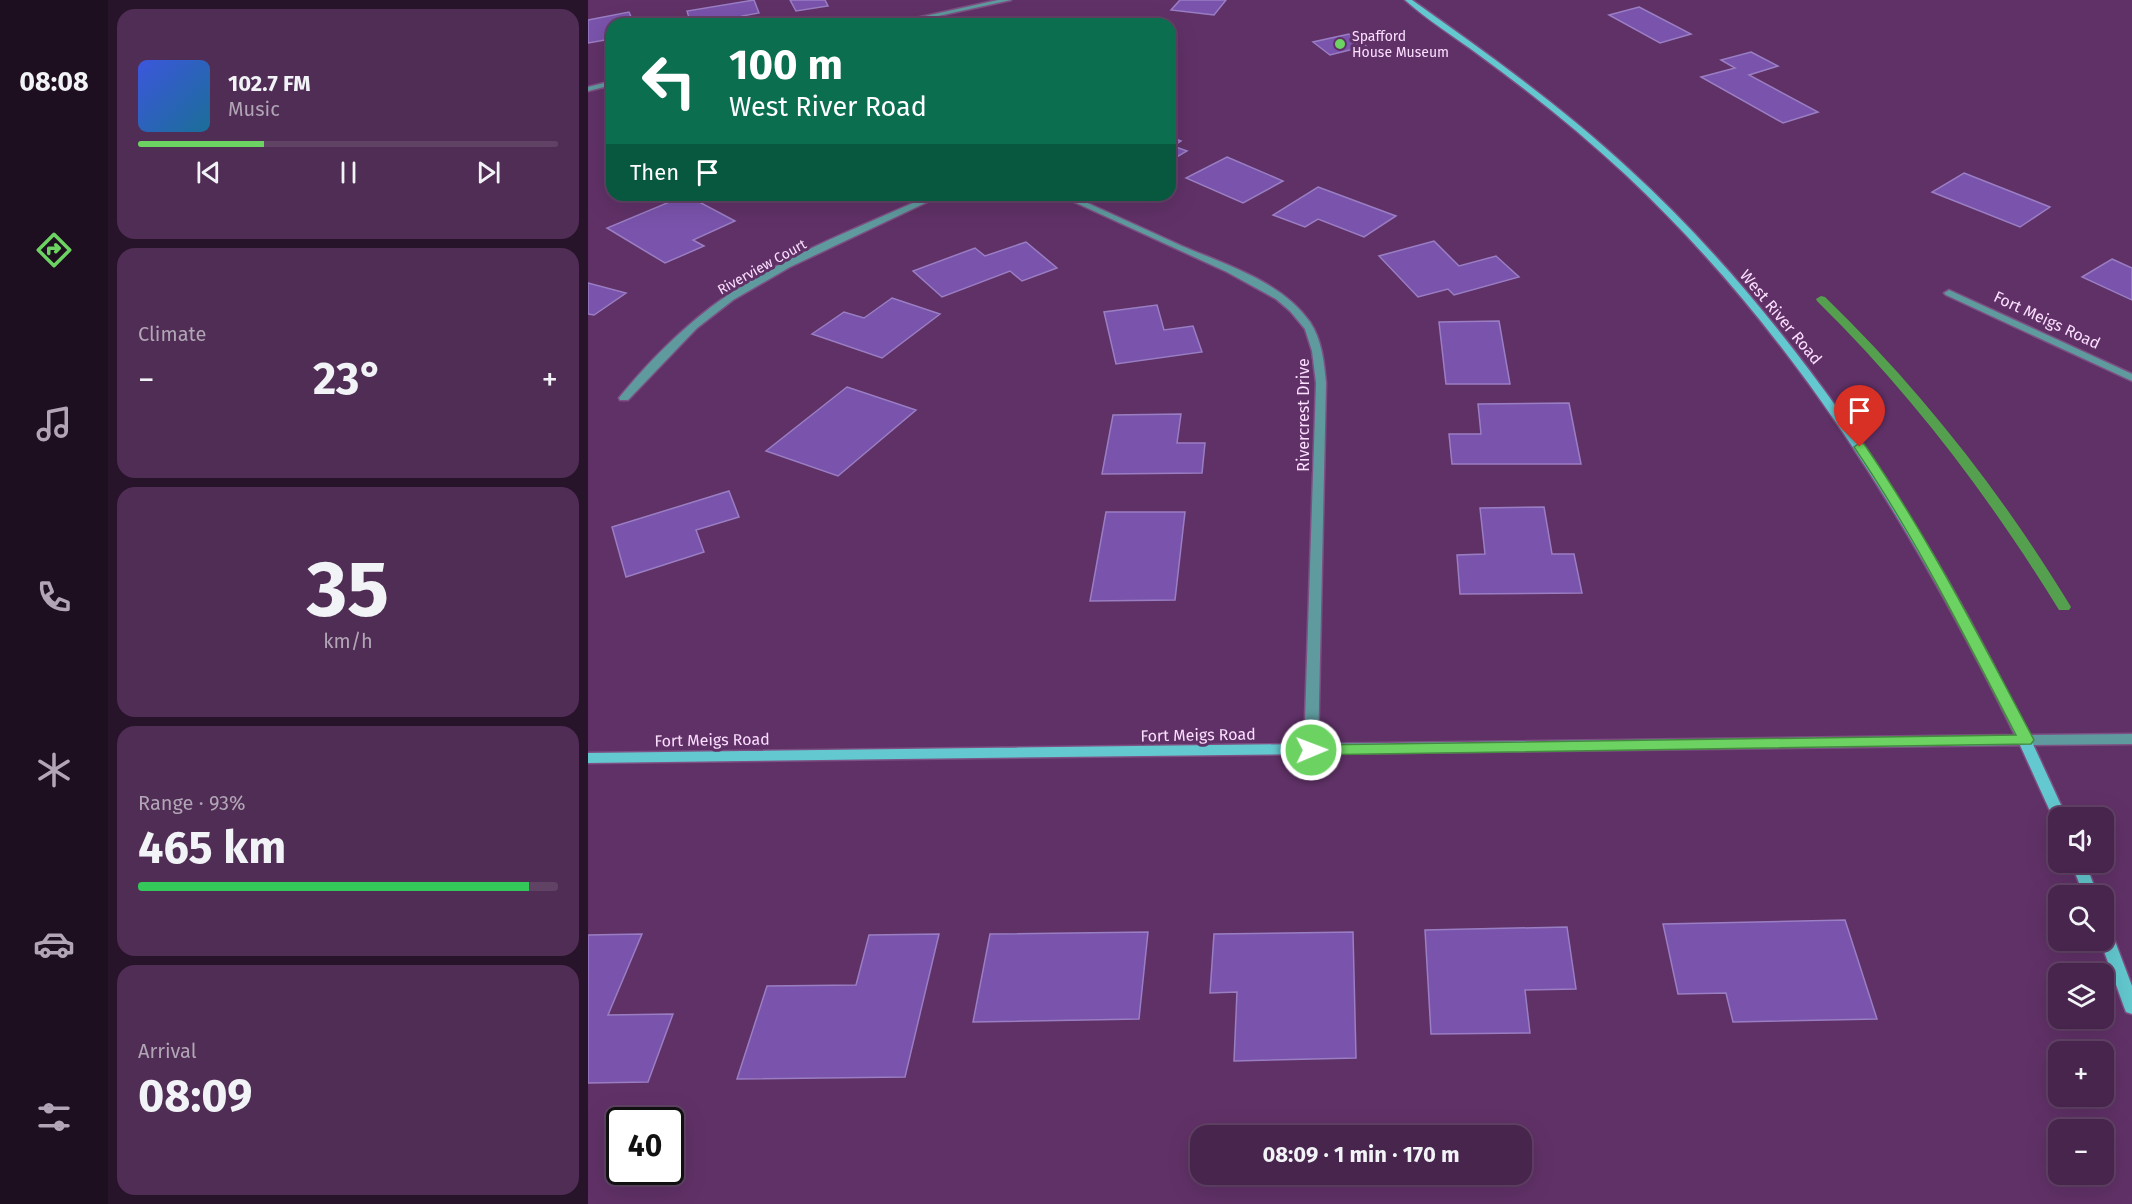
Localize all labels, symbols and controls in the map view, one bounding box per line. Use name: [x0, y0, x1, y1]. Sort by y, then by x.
place label: Spafford House Museum: [1352, 28, 1449, 61]
marker: Spafford House Museum: [1333, 37, 1347, 51]
text: 100 m: [729, 40, 843, 90]
icon: left: [630, 42, 708, 120]
text: 08:08: [19, 66, 89, 98]
text: 102.7 FM: [228, 70, 310, 97]
text: West River Road: [729, 91, 927, 123]
text: Music: [228, 97, 280, 121]
icon: previous: [192, 156, 225, 189]
icon: pause: [332, 156, 365, 189]
icon: next: [472, 156, 505, 189]
icon: arrive: [691, 156, 724, 189]
text: Then: [630, 159, 679, 186]
icon: directions: [33, 229, 75, 271]
street label: Riverview Court: [715, 235, 810, 298]
street label: West River Road: [1736, 266, 1826, 368]
street label: Fort Meigs Road: [1991, 287, 2103, 353]
text: Climate: [138, 322, 206, 346]
text: 23°: [313, 352, 383, 406]
street label: Rivercrest Drive: [1294, 358, 1313, 472]
text: −: [138, 360, 155, 400]
text: +: [542, 360, 558, 400]
pin: [1834, 385, 1885, 447]
icon: arrive: [1843, 394, 1876, 427]
icon: music: [33, 403, 75, 445]
text: 35: [307, 543, 389, 637]
icon: phone: [33, 576, 75, 618]
text: km/h: [323, 629, 373, 653]
position arrow: [1279, 718, 1343, 782]
street label: Fort Meigs Road: [1140, 724, 1256, 746]
street label: Fort Meigs Road: [654, 729, 770, 751]
icon: climate: [33, 749, 75, 791]
text: Range · 93%: [138, 791, 245, 815]
map controls: [2048, 807, 2114, 1185]
button: sound: [2048, 807, 2114, 873]
text: 465 km: [138, 821, 286, 875]
button: search: [2048, 885, 2114, 951]
icon: car: [33, 923, 75, 965]
button: layers: [2048, 963, 2114, 1029]
text: Arrival: [138, 1039, 197, 1063]
button: +: [2048, 1041, 2114, 1107]
text: 08:09: [138, 1069, 252, 1123]
icon: filters: [33, 1096, 75, 1138]
speed limit sign: 40: [606, 1107, 684, 1185]
button: −: [2048, 1119, 2114, 1185]
text: 08:09 · 1 min · 170 m: [1262, 1141, 1460, 1168]

